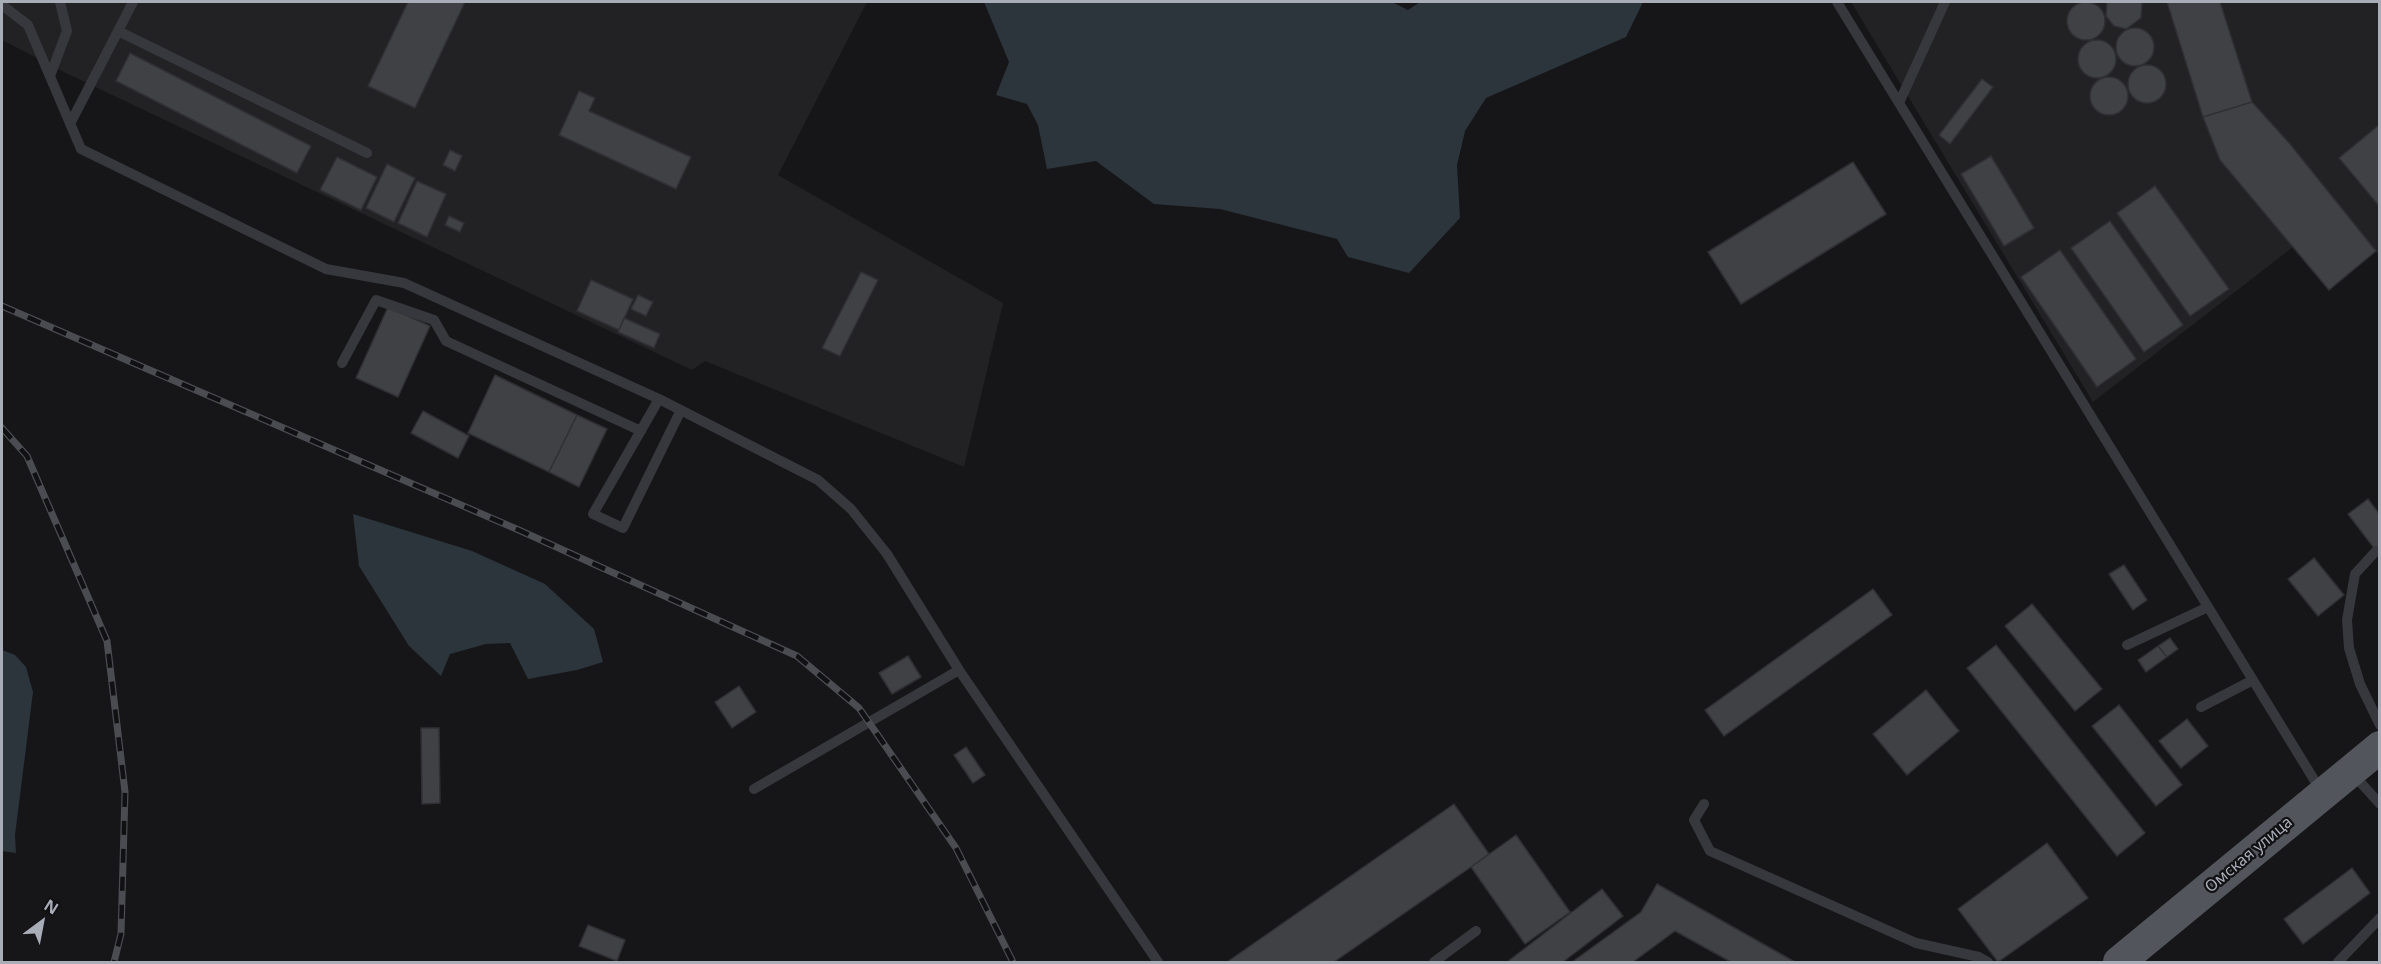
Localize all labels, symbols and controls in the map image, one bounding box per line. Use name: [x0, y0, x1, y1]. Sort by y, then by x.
street label: Омская улица: [2201, 813, 2297, 897]
north arrow: [12, 892, 72, 952]
text: N: [40, 894, 63, 920]

